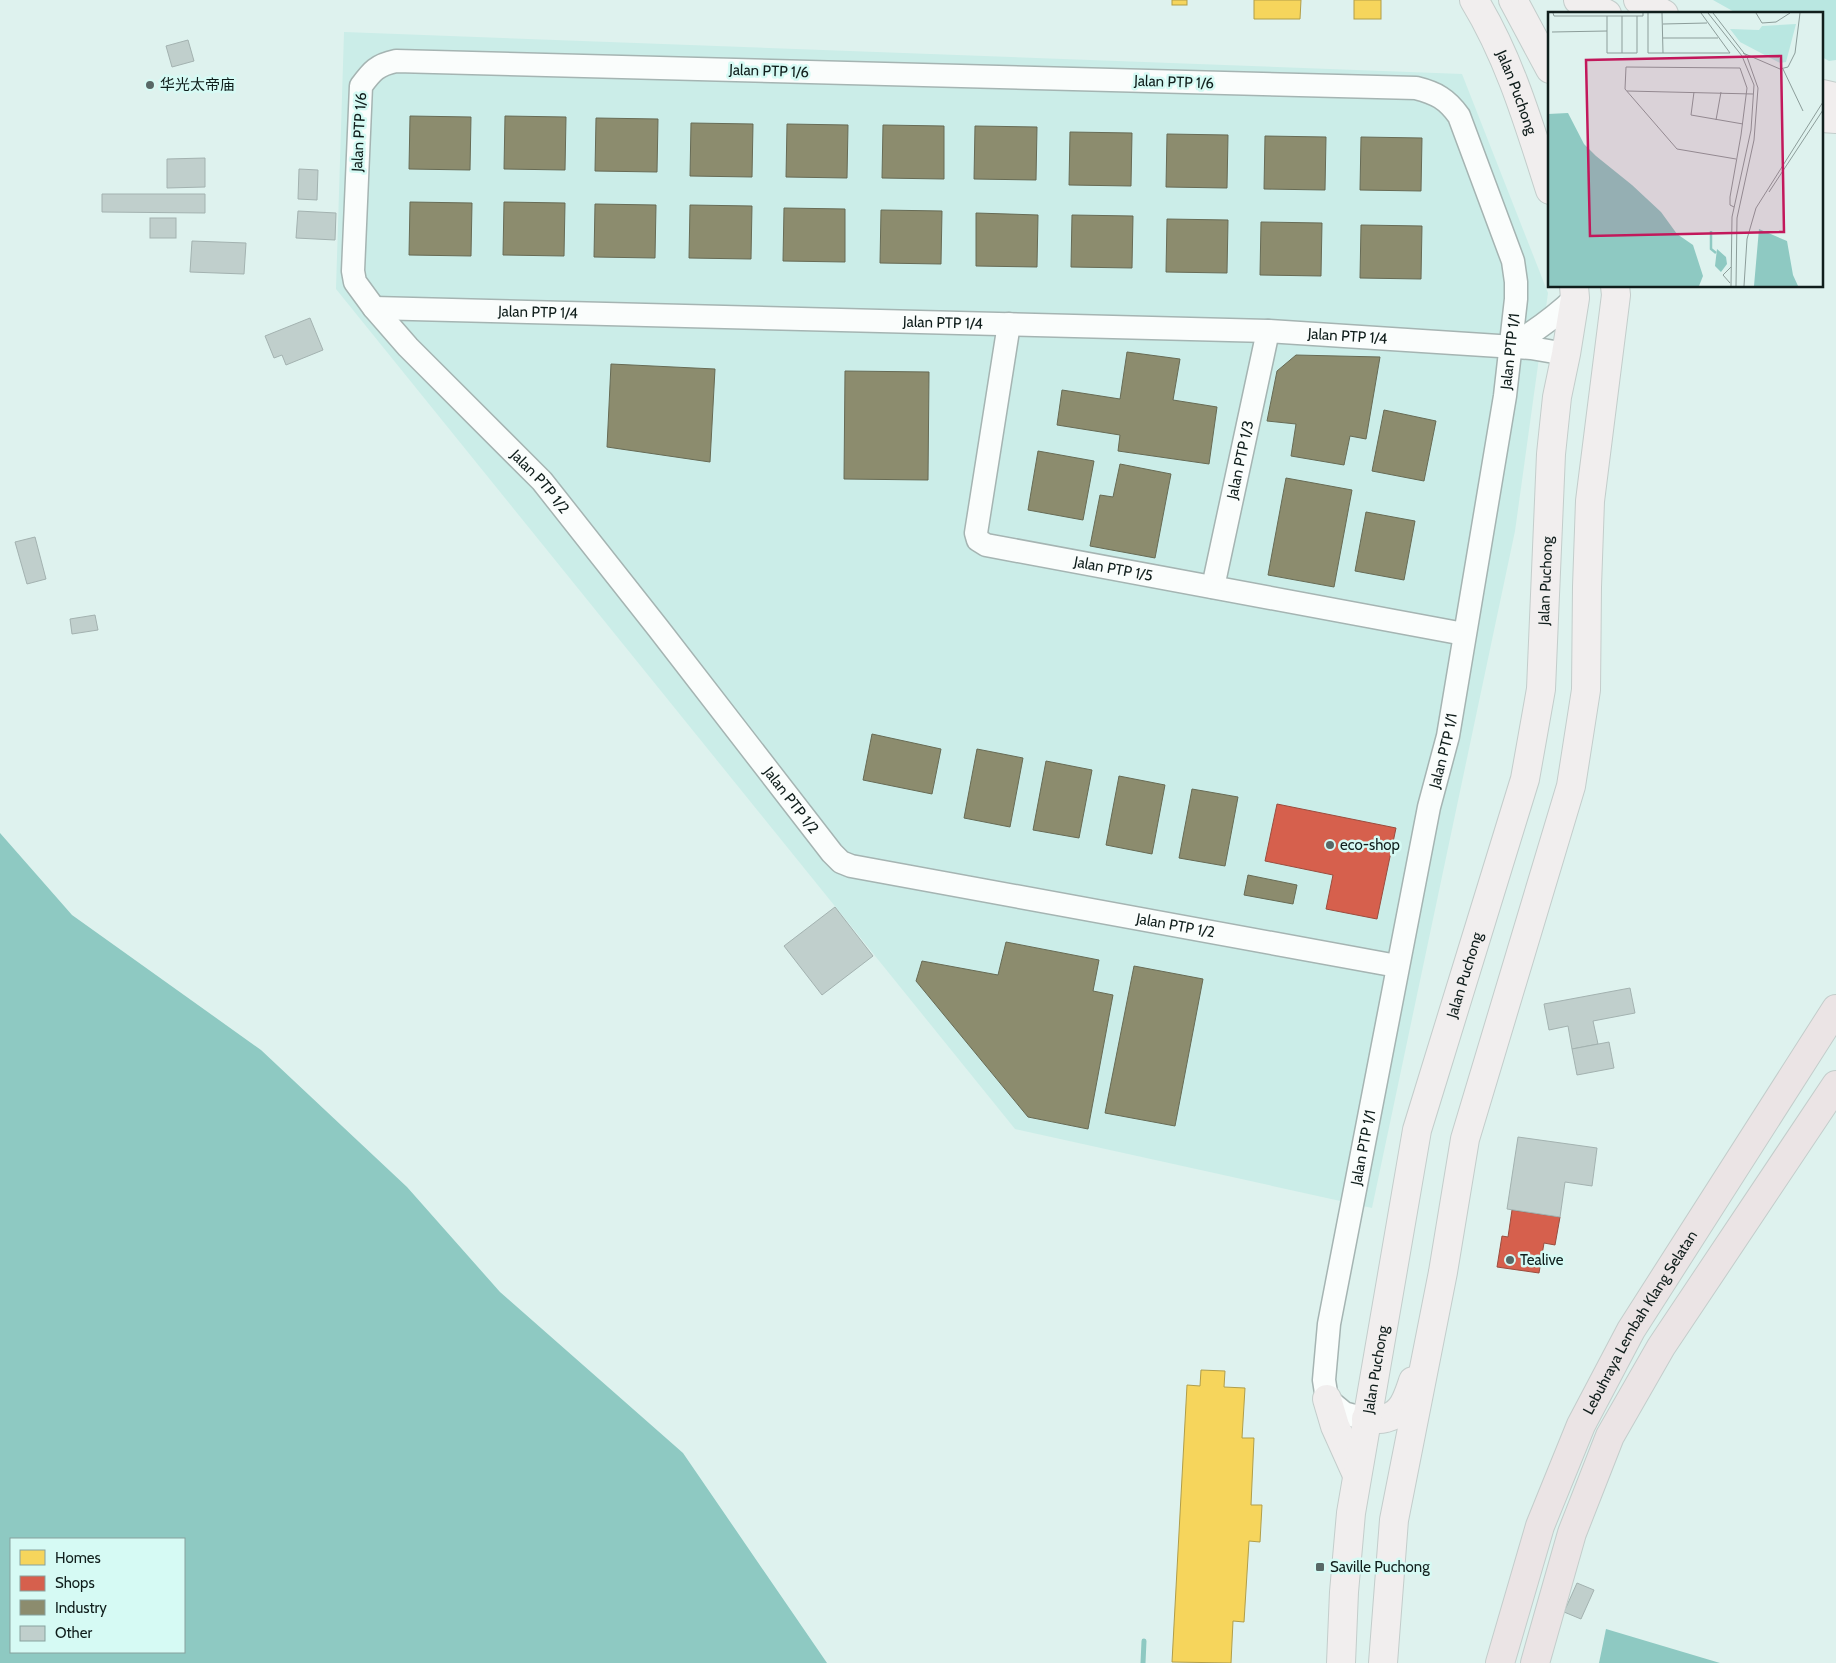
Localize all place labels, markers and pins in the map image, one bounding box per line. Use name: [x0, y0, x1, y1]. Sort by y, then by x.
place label: 华光太帝庙: [160, 76, 235, 94]
marker: 华光太帝庙: [144, 79, 156, 91]
place label: eco-shop: [1340, 836, 1400, 854]
marker: eco-shop: [1324, 839, 1336, 851]
place label: Tealive: [1520, 1251, 1564, 1269]
marker: Tealive: [1504, 1254, 1516, 1266]
place label: Saville Puchong: [1330, 1558, 1430, 1576]
marker: Saville Puchong: [1314, 1561, 1326, 1573]

